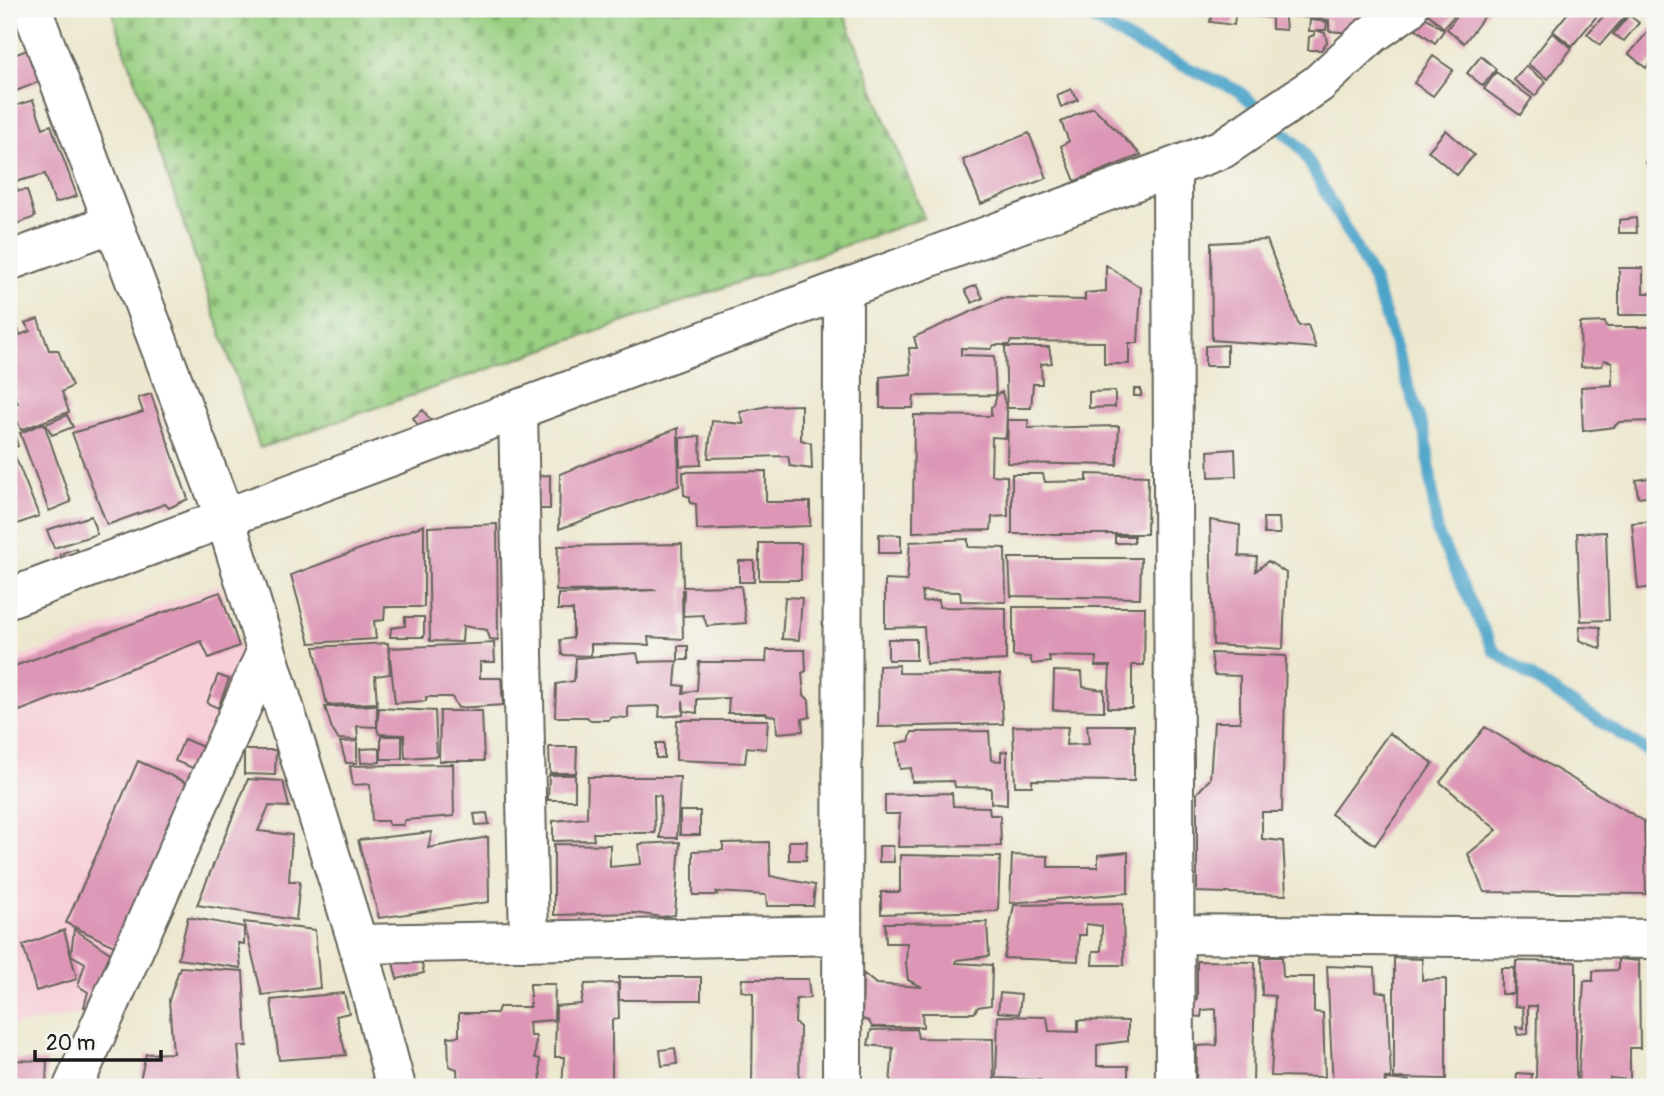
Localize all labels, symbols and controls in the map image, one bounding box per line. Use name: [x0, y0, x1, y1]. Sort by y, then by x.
scale bar: [35, 1019, 161, 1063]
text: 20 m: [46, 1030, 95, 1057]

